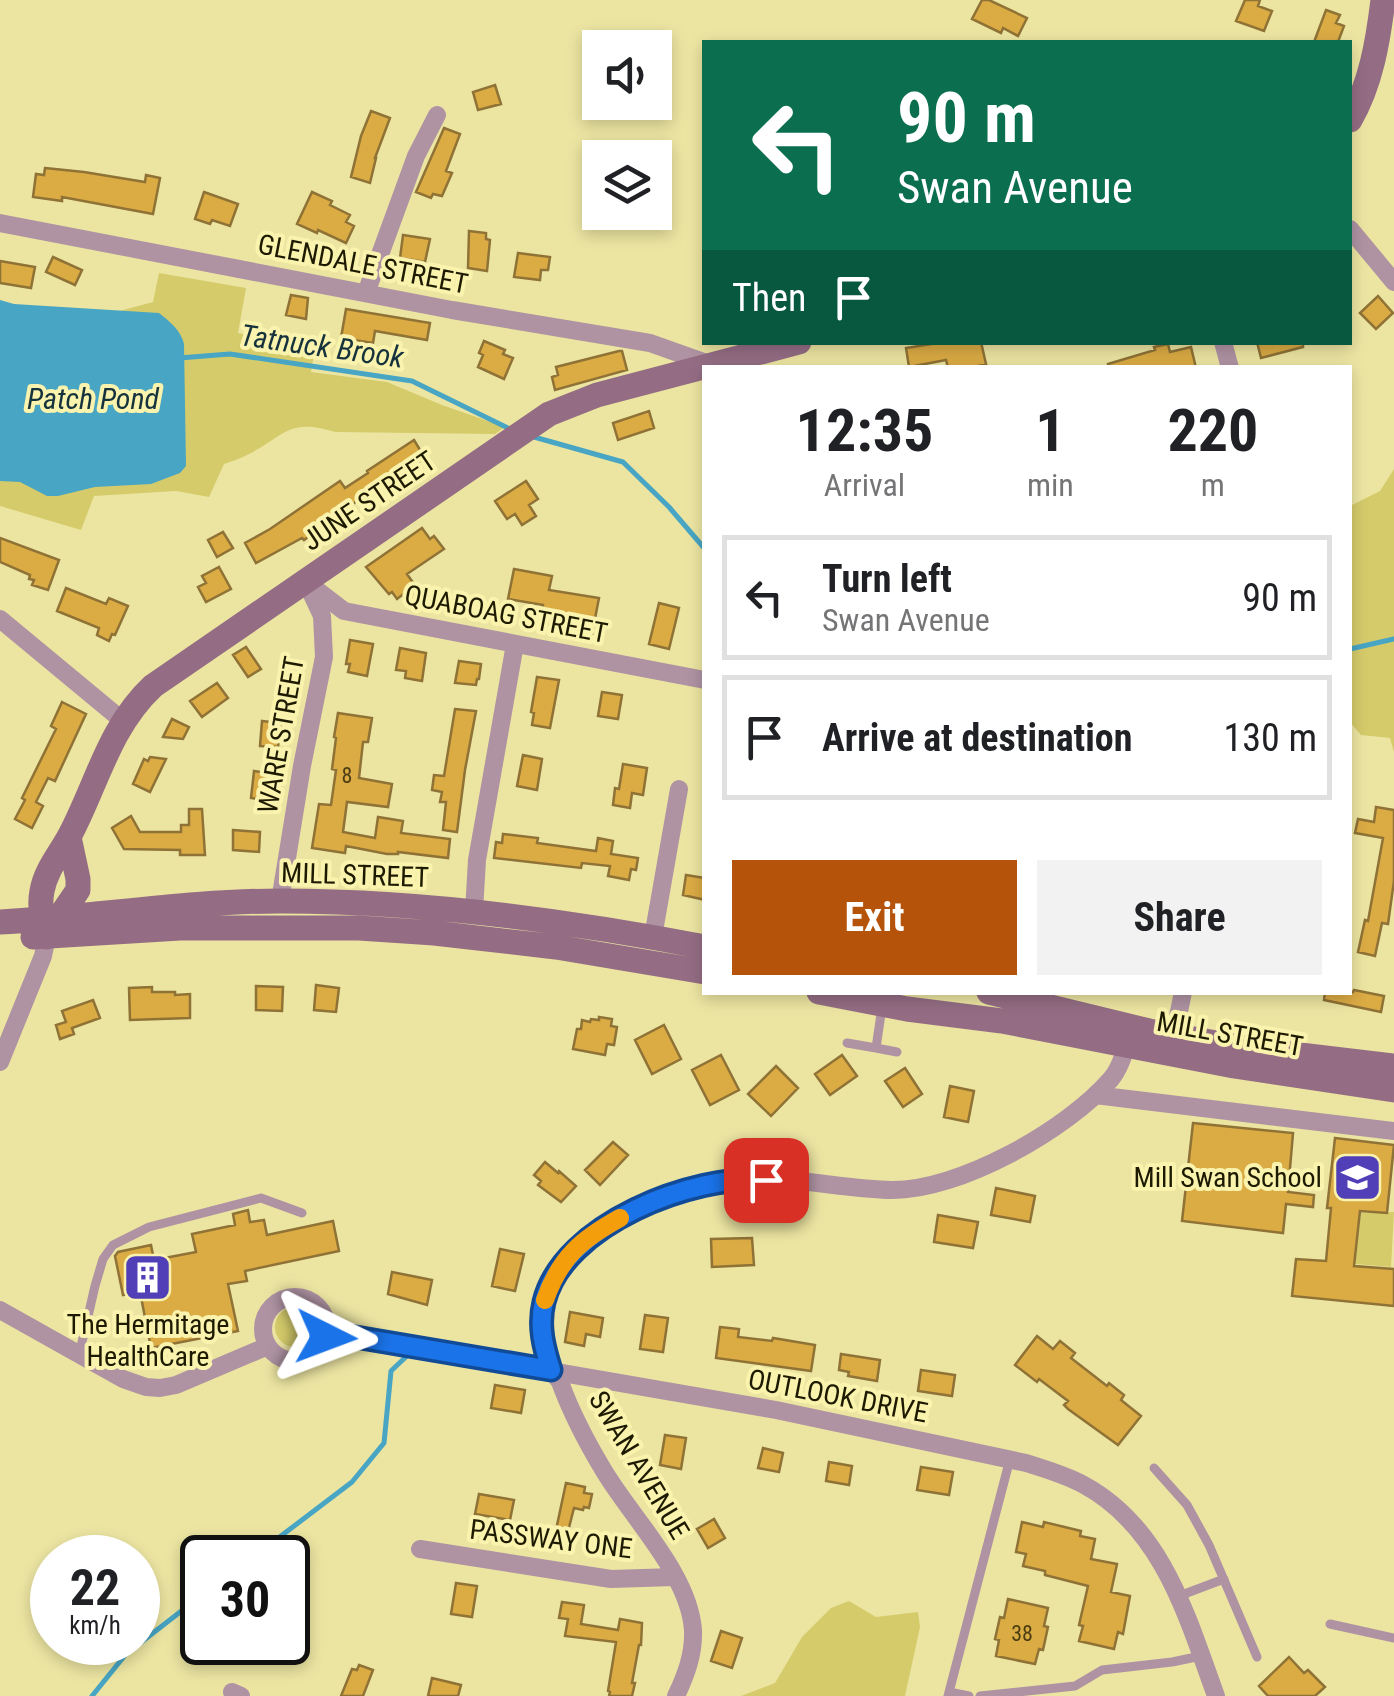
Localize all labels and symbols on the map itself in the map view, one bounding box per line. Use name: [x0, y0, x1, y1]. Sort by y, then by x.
street label: GLENDALE STREET: [255, 227, 471, 301]
water label: Tatnuck Brook: [238, 317, 407, 375]
water label: Patch Pond: [27, 381, 160, 416]
street label: JUNE STREET: [296, 444, 442, 558]
street label: QUABOAG STREET: [402, 578, 610, 650]
street label: WARE STREET: [251, 654, 311, 816]
house number: 8: [342, 763, 352, 788]
street label: MILL STREET: [281, 856, 429, 894]
street label: MILL STREET: [1154, 1005, 1306, 1063]
pin: [724, 1138, 809, 1223]
school or university icon: Mill Swan School: [1331, 1151, 1383, 1203]
place label: Mill Swan School: [1134, 1161, 1322, 1194]
building icon: The Hermitage HealthCare: [122, 1251, 174, 1303]
position arrow: [274, 1285, 378, 1389]
place label: The Hermitage HealthCare: [67, 1308, 229, 1373]
street label: OUTLOOK DRIVE: [745, 1362, 931, 1430]
street label: SWAN AVENUE: [582, 1385, 696, 1545]
street label: PASSWAY ONE: [468, 1513, 634, 1565]
speed limit sign: 30: [180, 1535, 310, 1665]
house number: 38: [1011, 1621, 1033, 1646]

